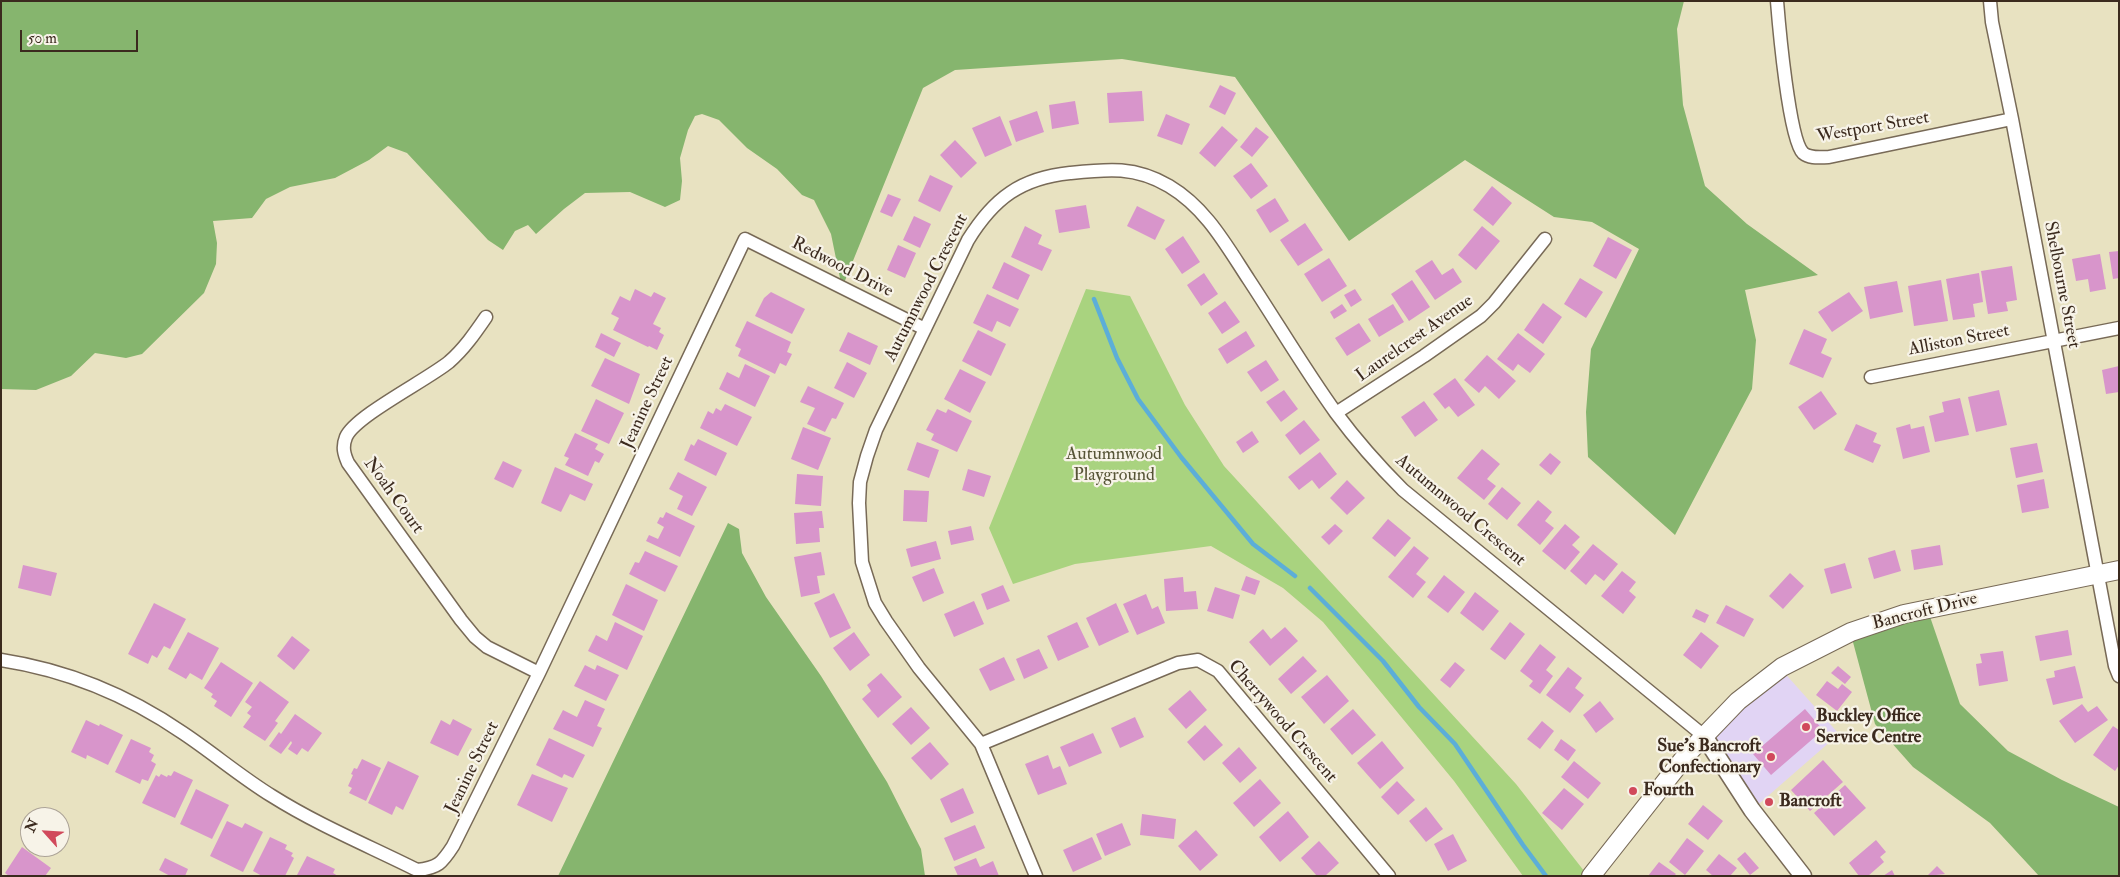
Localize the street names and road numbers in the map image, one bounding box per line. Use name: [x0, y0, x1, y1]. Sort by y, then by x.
street label: Westport Street: [1815, 107, 1931, 149]
street label: Autumnwood Crescent: [880, 211, 974, 365]
street label: Shelbourne Street: [2038, 220, 2084, 350]
street label: Redwood Drive: [788, 233, 896, 303]
street label: Laurelcrest Avenue: [1352, 291, 1478, 387]
street label: Alliston Street: [1907, 321, 2011, 361]
street label: Jeanine Street: [617, 353, 679, 453]
street label: Autumnwood Crescent: [1391, 450, 1529, 572]
street label: Noah Court: [358, 454, 428, 538]
street label: Bancroft Drive: [1870, 588, 1980, 636]
street label: Cherrywood Crescent: [1223, 656, 1341, 788]
street label: Jeanine Street: [441, 718, 505, 818]

